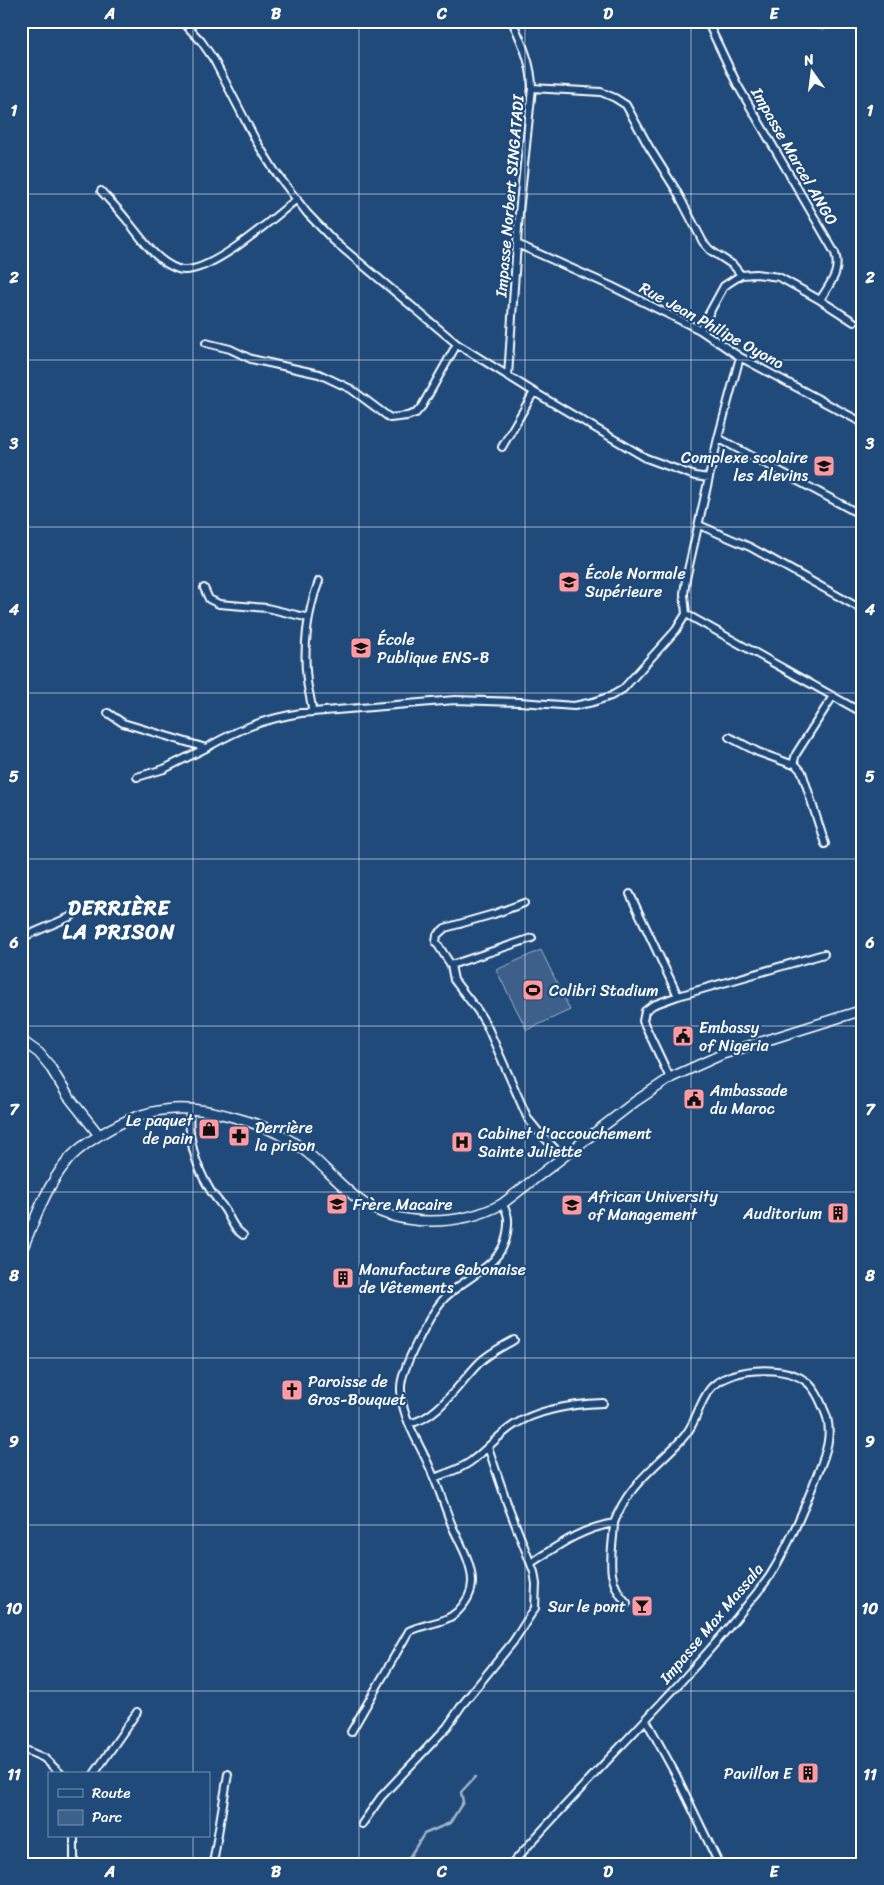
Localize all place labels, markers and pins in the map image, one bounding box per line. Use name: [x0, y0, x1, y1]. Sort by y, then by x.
place label: Complexe scolaire les Alevins: [681, 443, 808, 490]
school or university icon: Complexe scolaire les Alevins: [812, 454, 836, 478]
place label: École Normale Supérieure: [585, 559, 686, 606]
school or university icon: École Normale Supérieure: [557, 570, 581, 594]
place label: École Publique ENS-B: [377, 625, 490, 672]
school or university icon: École Publique ENS-B: [349, 636, 373, 660]
place label: Colibri Stadium: [549, 976, 659, 1005]
sports icon: Colibri Stadium: [521, 978, 545, 1002]
place label: Embassy of Nigeria: [699, 1013, 770, 1060]
public building icon: Embassy of Nigeria: [671, 1024, 695, 1048]
place label: Ambassade du Maroc: [709, 1076, 788, 1123]
public building icon: Ambassade du Maroc: [682, 1087, 706, 1111]
place label: Le paquet de pain: [126, 1106, 194, 1153]
place label: Derrière la prison: [255, 1113, 315, 1160]
shop icon: Le paquet de pain: [197, 1117, 221, 1141]
place label: Cabinet d'accouchement Sainte Juliette: [478, 1119, 652, 1166]
pharmacy icon: Derrière la prison: [227, 1124, 251, 1148]
hospital icon: Cabinet d'accouchement Sainte Juliette: [450, 1130, 474, 1154]
place label: African University of Management: [587, 1182, 718, 1229]
place label: Frère Macaire: [353, 1190, 452, 1219]
school or university icon: Frère Macaire: [325, 1192, 349, 1216]
school or university icon: African University of Management: [560, 1193, 584, 1217]
place label: Auditorium: [742, 1199, 822, 1228]
building icon: Auditorium: [826, 1201, 850, 1225]
place label: Manufacture Gabonaise de Vêtements: [359, 1255, 526, 1302]
building icon: Manufacture Gabonaise de Vêtements: [331, 1266, 355, 1290]
place label: Paroisse de Gros-Bouquet: [308, 1367, 406, 1414]
church icon: Paroisse de Gros-Bouquet: [280, 1378, 304, 1402]
place label: Sur le pont: [548, 1592, 626, 1621]
bar icon: Sur le pont: [630, 1594, 654, 1618]
place label: Pavillon E: [724, 1759, 793, 1788]
building icon: Pavillon E: [796, 1761, 820, 1785]

